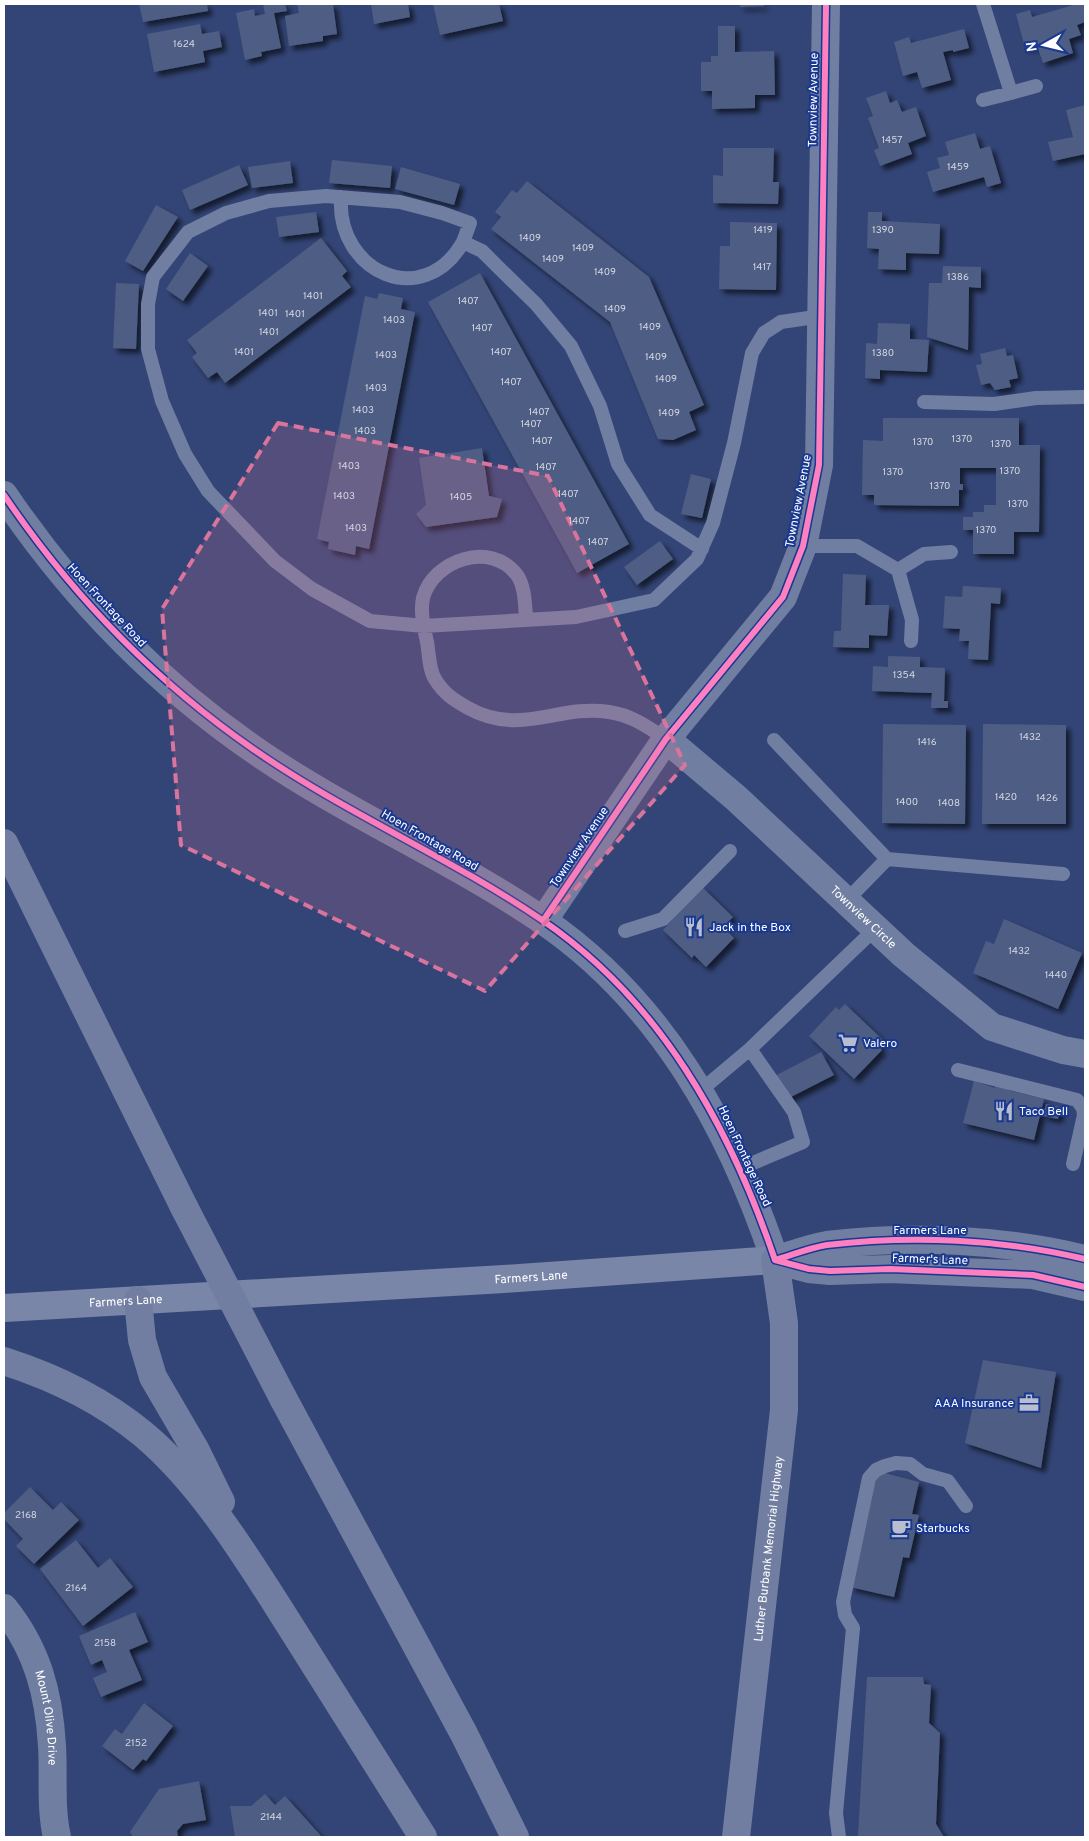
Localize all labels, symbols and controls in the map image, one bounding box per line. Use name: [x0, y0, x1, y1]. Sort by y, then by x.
north arrow: [1019, 20, 1069, 70]
house number: 1624: [173, 38, 195, 51]
text: N: [1023, 40, 1042, 53]
street label: Townview Avenue: [805, 53, 823, 147]
house number: 1457: [881, 134, 903, 147]
house number: 1459: [947, 161, 969, 174]
house number: 1419: [753, 224, 773, 237]
house number: 1390: [872, 224, 894, 237]
house number: 1409: [519, 232, 541, 245]
house number: 1409: [572, 242, 594, 255]
house number: 1409: [542, 253, 564, 266]
house number: 1417: [753, 261, 771, 274]
house number: 1409: [594, 266, 616, 279]
house number: 1386: [947, 271, 969, 284]
house number: 1401: [303, 290, 323, 303]
house number: 1407: [457, 295, 479, 308]
house number: 1409: [604, 303, 626, 316]
house number: 1401: [258, 307, 278, 320]
house number: 1401: [285, 308, 305, 321]
house number: 1403: [383, 314, 405, 327]
house number: 1409: [639, 321, 661, 334]
house number: 1407: [471, 322, 493, 335]
house number: 1401: [259, 326, 279, 339]
house number: 1401: [234, 346, 254, 359]
house number: 1407: [490, 346, 512, 359]
house number: 1380: [872, 347, 894, 360]
house number: 1403: [375, 349, 397, 362]
house number: 1409: [645, 351, 667, 364]
house number: 1409: [655, 373, 677, 386]
house number: 1407: [500, 376, 522, 389]
house number: 1403: [365, 382, 387, 395]
house number: 1403: [352, 404, 374, 417]
house number: 1407: [528, 406, 550, 419]
house number: 1409: [658, 407, 680, 420]
house number: 1407: [520, 418, 542, 431]
house number: 1403: [354, 425, 376, 438]
house number: 1370: [952, 433, 973, 446]
house number: 1407: [531, 435, 553, 448]
house number: 1370: [913, 436, 934, 449]
house number: 1370: [991, 438, 1012, 451]
street label: Townview Avenue: [782, 453, 816, 549]
house number: 1403: [338, 460, 360, 473]
house number: 1407: [535, 461, 557, 474]
house number: 1370: [1000, 465, 1021, 478]
house number: 1370: [883, 466, 904, 479]
house number: 1370: [930, 480, 951, 493]
house number: 1407: [557, 488, 579, 501]
house number: 1403: [333, 490, 355, 503]
house number: 1405: [450, 491, 472, 504]
house number: 1370: [1008, 498, 1029, 511]
house number: 1407: [568, 515, 590, 528]
house number: 1403: [345, 522, 367, 535]
house number: 1370: [976, 524, 997, 537]
house number: 1407: [587, 536, 609, 549]
street label: Hoen Frontage Road: [63, 560, 149, 651]
house number: 1354: [893, 669, 915, 682]
house number: 1432: [1019, 731, 1041, 744]
house number: 1416: [917, 736, 937, 749]
house number: 1420: [995, 791, 1017, 804]
house number: 1426: [1036, 792, 1058, 805]
house number: 1400: [896, 796, 918, 809]
house number: 1408: [938, 797, 960, 810]
street label: Townview Avenue: [547, 804, 613, 891]
street label: Hoen Frontage Road: [378, 807, 481, 875]
street label: Townview Circle: [826, 883, 900, 953]
restaurant icon: Jack in the Box: [683, 916, 705, 938]
place label: Jack in the Box: [709, 920, 791, 936]
house number: 1432: [1008, 945, 1030, 958]
house number: 1440: [1045, 969, 1067, 982]
supermarket icon: Valero: [837, 1032, 859, 1054]
place label: Valero: [863, 1036, 897, 1052]
restaurant icon: Taco Bell: [993, 1100, 1015, 1122]
street label: Hoen Frontage Road: [714, 1103, 774, 1209]
place label: Taco Bell: [1019, 1104, 1068, 1120]
street label: Farmers Lane: [893, 1223, 967, 1239]
street label: Farmer's Lane: [892, 1251, 968, 1269]
street label: Farmers Lane: [494, 1268, 568, 1289]
street label: Farmers Lane: [89, 1292, 163, 1312]
office icon: AAA Insurance: [1018, 1392, 1040, 1414]
place label: AAA Insurance: [934, 1396, 1014, 1412]
street label: Luther Burbank Memorial Highway: [751, 1455, 788, 1643]
house number: 2168: [15, 1509, 37, 1522]
cafe icon: Starbucks: [890, 1517, 912, 1539]
place label: Starbucks: [916, 1521, 970, 1537]
house number: 2164: [65, 1582, 87, 1595]
house number: 2158: [94, 1637, 116, 1650]
street label: Mount Olive Drive: [30, 1669, 60, 1766]
house number: 2152: [125, 1737, 147, 1750]
house number: 2144: [260, 1811, 282, 1824]

